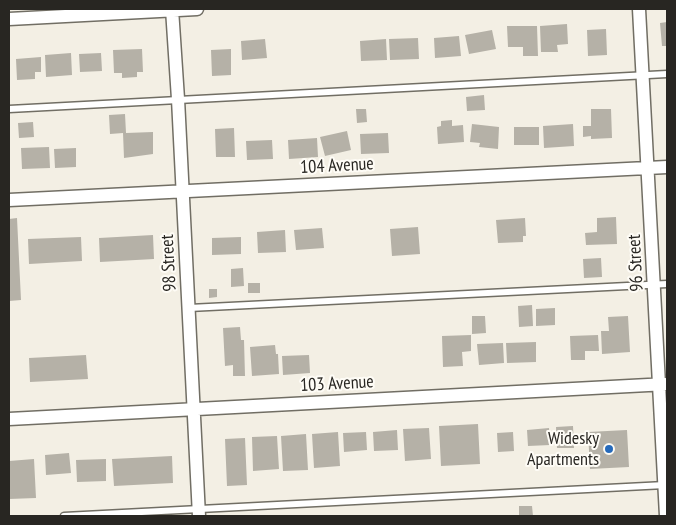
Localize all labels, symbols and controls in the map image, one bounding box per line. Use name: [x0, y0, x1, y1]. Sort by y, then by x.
street label: 104 Avenue: [300, 153, 374, 179]
street label: 98 Street: [157, 234, 181, 292]
street label: 96 Street: [624, 234, 648, 292]
street label: 103 Avenue: [300, 371, 374, 397]
place label: Widesky Apartments: [527, 428, 599, 470]
marker: Widesky Apartments: [603, 443, 615, 455]

